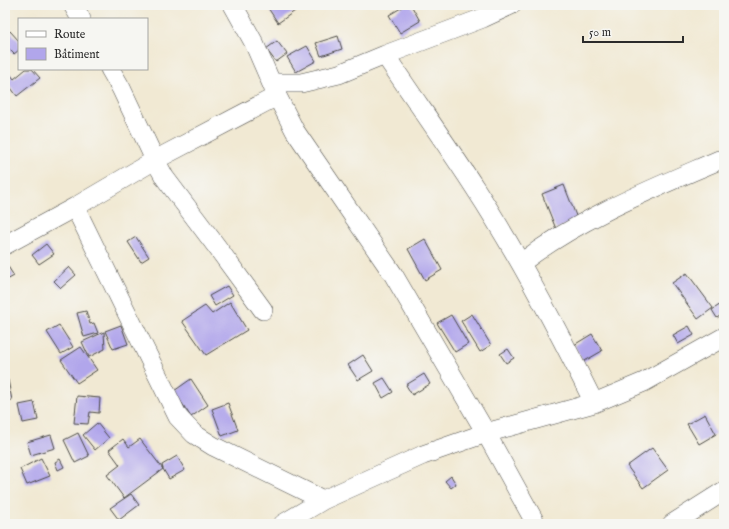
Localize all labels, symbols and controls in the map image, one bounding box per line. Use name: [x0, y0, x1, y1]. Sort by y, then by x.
legend: [18, 18, 148, 70]
scale bar: [583, 18, 683, 44]
text: 50 m: [589, 25, 611, 40]
text: Route: [54, 27, 86, 42]
text: Bâtiment: [54, 47, 100, 62]

